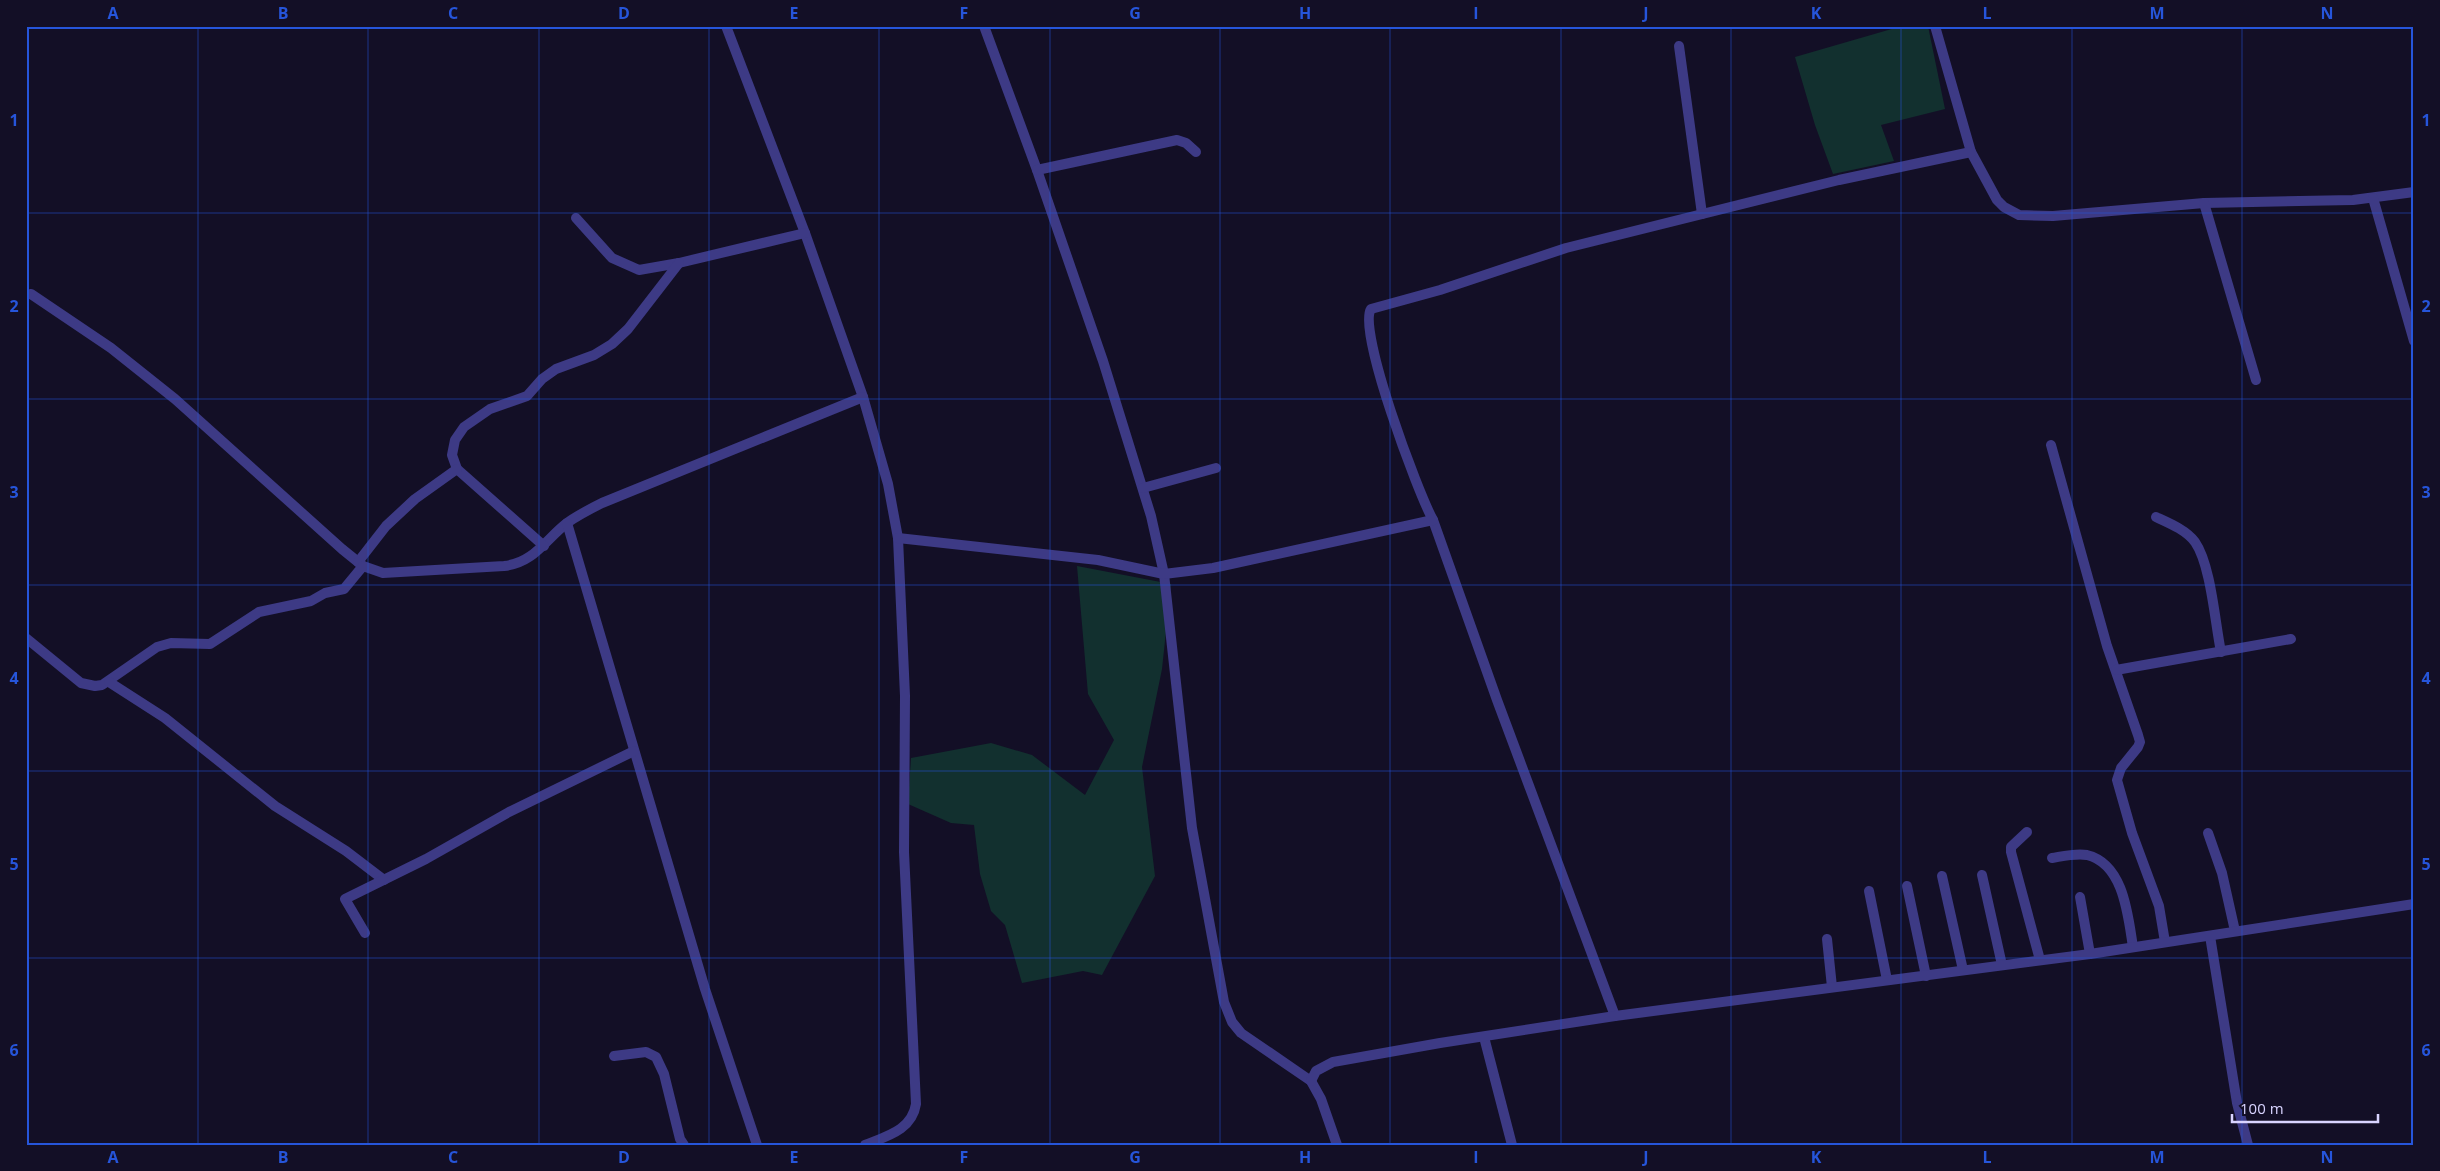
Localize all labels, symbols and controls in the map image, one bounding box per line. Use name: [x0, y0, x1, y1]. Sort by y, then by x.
text: A: [107, 2, 119, 24]
text: B: [278, 2, 288, 24]
text: C: [448, 2, 458, 24]
text: D: [618, 2, 630, 24]
text: E: [790, 2, 799, 24]
text: F: [960, 2, 968, 24]
text: G: [1129, 2, 1141, 24]
text: H: [1299, 2, 1311, 24]
text: I: [1473, 2, 1479, 24]
text: J: [1641, 2, 1649, 24]
text: K: [1811, 2, 1822, 24]
text: L: [1982, 2, 1992, 24]
text: M: [2149, 2, 2165, 24]
text: N: [2320, 2, 2334, 24]
text: 1: [9, 109, 19, 131]
text: 1: [2421, 109, 2431, 131]
text: 2: [9, 295, 19, 317]
text: 2: [2421, 295, 2431, 317]
text: 3: [9, 481, 19, 503]
text: 3: [2421, 481, 2431, 503]
text: 4: [9, 667, 19, 689]
text: 4: [2421, 667, 2431, 689]
text: 5: [9, 853, 19, 875]
text: 5: [2421, 853, 2431, 875]
text: 6: [9, 1039, 19, 1061]
text: 6: [2421, 1039, 2431, 1061]
scale bar: [2232, 1091, 2379, 1123]
text: 100 m: [2240, 1098, 2284, 1118]
text: A: [107, 1146, 119, 1168]
text: B: [278, 1146, 288, 1168]
text: C: [448, 1146, 458, 1168]
text: D: [618, 1146, 630, 1168]
text: E: [790, 1146, 799, 1168]
text: F: [960, 1146, 968, 1168]
text: G: [1129, 1146, 1141, 1168]
text: H: [1299, 1146, 1311, 1168]
text: I: [1473, 1146, 1479, 1168]
text: J: [1641, 1146, 1649, 1168]
text: K: [1811, 1146, 1822, 1168]
text: L: [1982, 1146, 1992, 1168]
text: M: [2149, 1146, 2165, 1168]
text: N: [2320, 1146, 2334, 1168]

